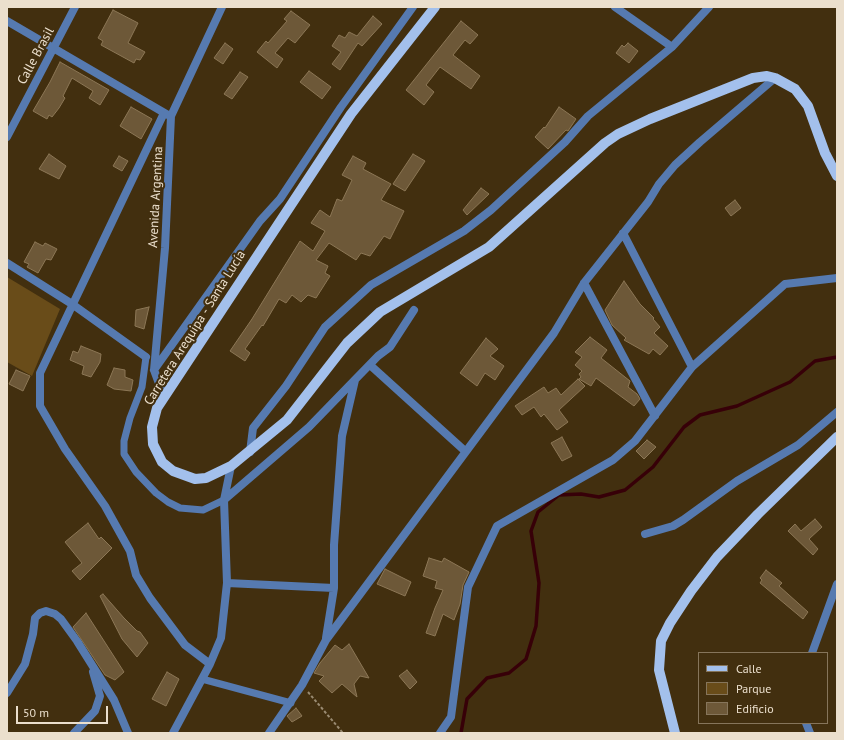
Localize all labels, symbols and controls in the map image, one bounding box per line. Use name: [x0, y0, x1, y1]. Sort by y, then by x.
street label: Calle Brasil: [14, 25, 58, 87]
street label: Avenida Argentina: [146, 146, 166, 248]
street label: Carretera Arequipa - Santa Lucía: [141, 248, 249, 408]
legend: [698, 652, 828, 724]
text: Calle: [736, 661, 762, 676]
text: Parque: [736, 681, 771, 696]
scale bar: [18, 698, 110, 724]
text: Edificio: [736, 701, 774, 716]
text: 50 m: [23, 705, 49, 720]

